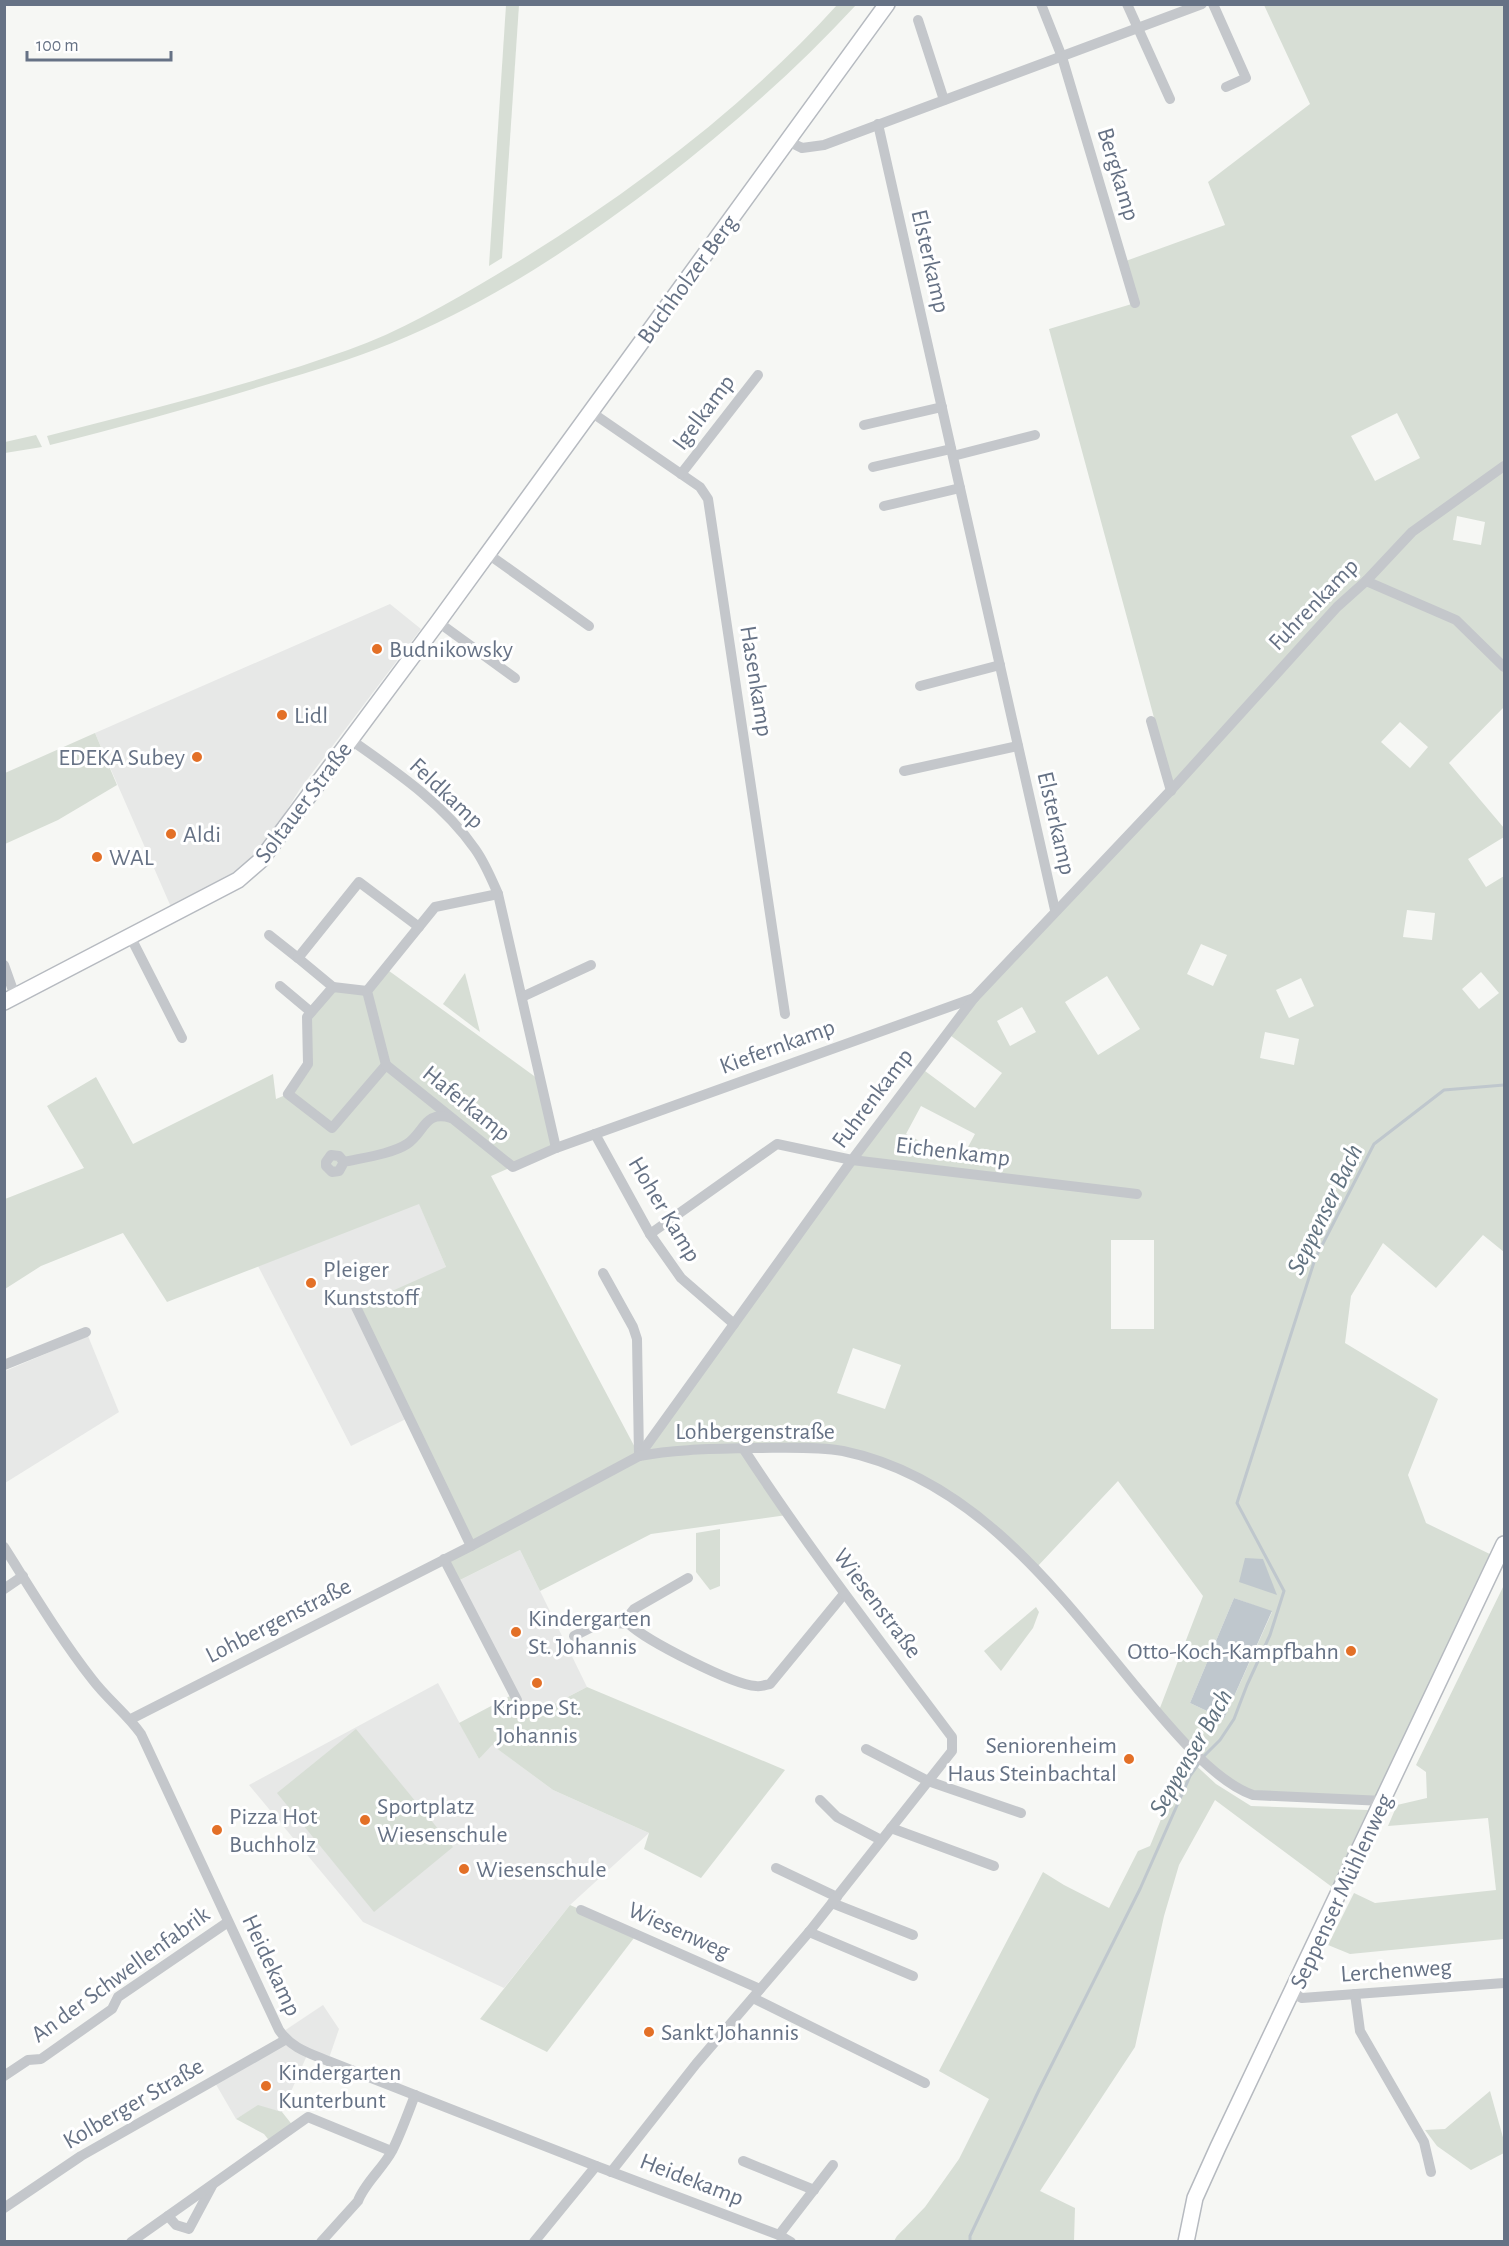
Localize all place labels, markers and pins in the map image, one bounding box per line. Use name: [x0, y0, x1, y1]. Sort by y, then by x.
place label: Budnikowsky: [389, 638, 513, 662]
marker: Budnikowsky: [370, 642, 384, 656]
place label: Lidl: [294, 704, 328, 728]
marker: Lidl: [275, 708, 289, 722]
place label: EDEKA Subey: [58, 746, 185, 770]
marker: EDEKA Subey: [190, 750, 204, 764]
place label: Aldi: [183, 823, 221, 847]
marker: Aldi: [164, 827, 178, 841]
place label: WAL: [109, 846, 154, 870]
marker: WAL: [90, 850, 104, 864]
place label: Pleiger Kunststoff: [323, 1258, 420, 1310]
marker: Pleiger Kunststoff: [304, 1276, 318, 1290]
place label: Kindergarten St. Johannis: [528, 1607, 651, 1659]
marker: Kindergarten St. Johannis: [509, 1625, 523, 1639]
place label: Otto-Koch-Kampfbahn: [1127, 1640, 1339, 1664]
marker: Otto-Koch-Kampfbahn: [1344, 1644, 1358, 1658]
marker: Krippe St. Johannis: [530, 1676, 544, 1690]
place label: Krippe St. Johannis: [492, 1696, 582, 1748]
place label: Seniorenheim Haus Steinbachtal: [947, 1734, 1117, 1786]
marker: Seniorenheim Haus Steinbachtal: [1122, 1752, 1136, 1766]
place label: Sportplatz Wiesenschule: [377, 1795, 507, 1847]
place label: Pizza Hot Buchholz: [229, 1805, 318, 1857]
marker: Sportplatz Wiesenschule: [358, 1813, 372, 1827]
marker: Pizza Hot Buchholz: [210, 1823, 224, 1837]
place label: Wiesenschule: [476, 1858, 606, 1882]
marker: Wiesenschule: [457, 1862, 471, 1876]
place label: Sankt Johannis: [661, 2021, 799, 2045]
marker: Sankt Johannis: [642, 2025, 656, 2039]
place label: Kindergarten Kunterbunt: [278, 2061, 401, 2113]
marker: Kindergarten Kunterbunt: [259, 2079, 273, 2093]

